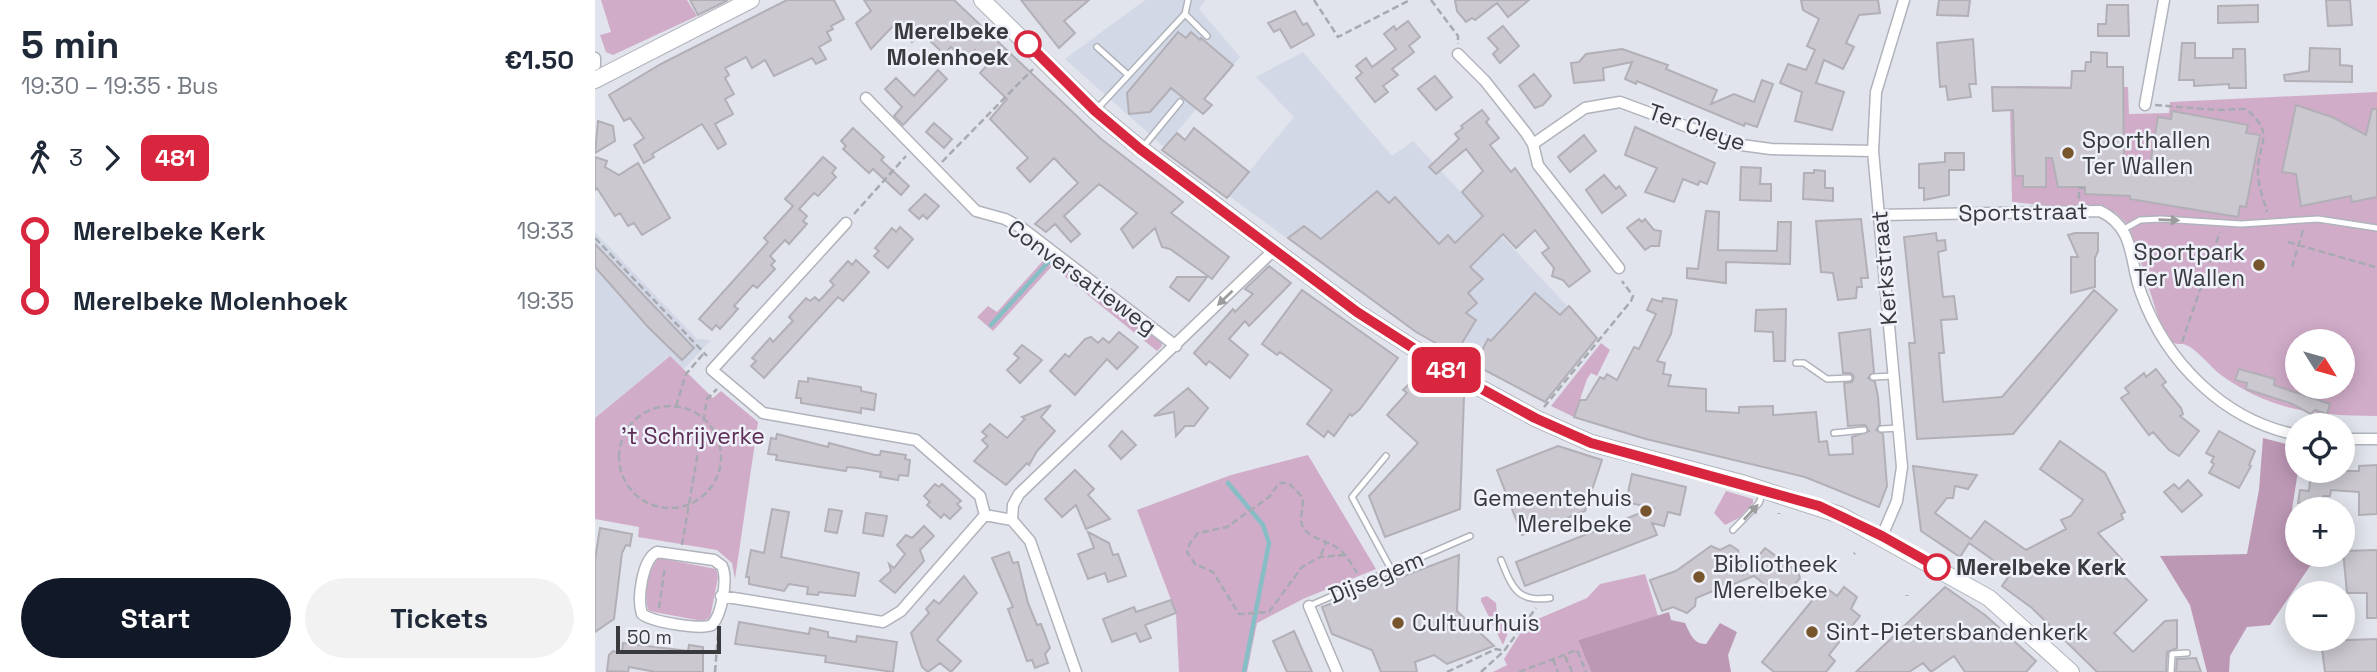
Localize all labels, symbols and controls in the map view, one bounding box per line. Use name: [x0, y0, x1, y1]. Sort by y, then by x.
place label: Merelbeke Molenhoek: [887, 16, 1009, 72]
text: 5 min: [21, 21, 119, 69]
marker: Merelbeke Molenhoek: [1015, 31, 1041, 57]
text: €1.50: [504, 43, 574, 77]
text: 19:30 – 19:35 · Bus: [21, 71, 218, 101]
street label: Ter Cleye: [1644, 96, 1750, 158]
place label: Sporthallen Ter Wallen: [2082, 125, 2211, 181]
icon: walk: [21, 139, 59, 177]
icon: forward: [93, 139, 131, 177]
text: 481: [155, 142, 195, 173]
text: 3: [69, 143, 83, 173]
marker: Sporthallen Ter Wallen: [2060, 145, 2076, 161]
street label: Sportstraat: [1958, 196, 2088, 228]
street label: Kerkstraat: [1864, 209, 1904, 327]
street label: Conversatieweg: [1001, 213, 1163, 341]
text: Merelbeke Kerk: [73, 214, 266, 248]
one-way arrow: [2158, 214, 2180, 225]
text: 19:33: [517, 216, 574, 246]
place label: Sportpark Ter Wallen: [2134, 237, 2245, 293]
marker: Sportpark Ter Wallen: [2251, 257, 2267, 273]
text: Merelbeke Molenhoek: [73, 284, 348, 318]
text: 19:35: [517, 286, 574, 316]
one-way arrow: [1217, 289, 1234, 306]
north arrow: [2285, 329, 2355, 399]
map controls: [2285, 329, 2355, 651]
line badge: 481: [1406, 347, 1486, 393]
text: 481: [1426, 354, 1466, 385]
button: locate: [2285, 413, 2355, 483]
park label: 't Schrijverke: [621, 421, 765, 451]
place label: Gemeentehuis Merelbeke: [1473, 483, 1632, 539]
button: +: [2285, 497, 2355, 567]
marker: Gemeentehuis Merelbeke: [1638, 503, 1654, 519]
one-way arrow: [1742, 504, 1758, 521]
street label: Dijsegem: [1324, 544, 1428, 610]
place label: Bibliotheek Merelbeke: [1713, 549, 1838, 605]
place label: Merelbeke Kerk: [1956, 552, 2126, 582]
marker: Merelbeke Kerk: [1924, 554, 1950, 580]
marker: Bibliotheek Merelbeke: [1691, 569, 1707, 585]
button: Start: [21, 578, 291, 658]
button: Tickets: [305, 578, 574, 658]
button: −: [2285, 581, 2355, 651]
place label: Cultuurhuis: [1412, 608, 1540, 638]
marker: Cultuurhuis: [1390, 615, 1406, 631]
place label: Sint-Pietersbandenkerk: [1826, 617, 2088, 647]
scale bar: [616, 623, 721, 655]
marker: Sint-Pietersbandenkerk: [1804, 624, 1820, 640]
text: 50 m: [627, 625, 672, 650]

